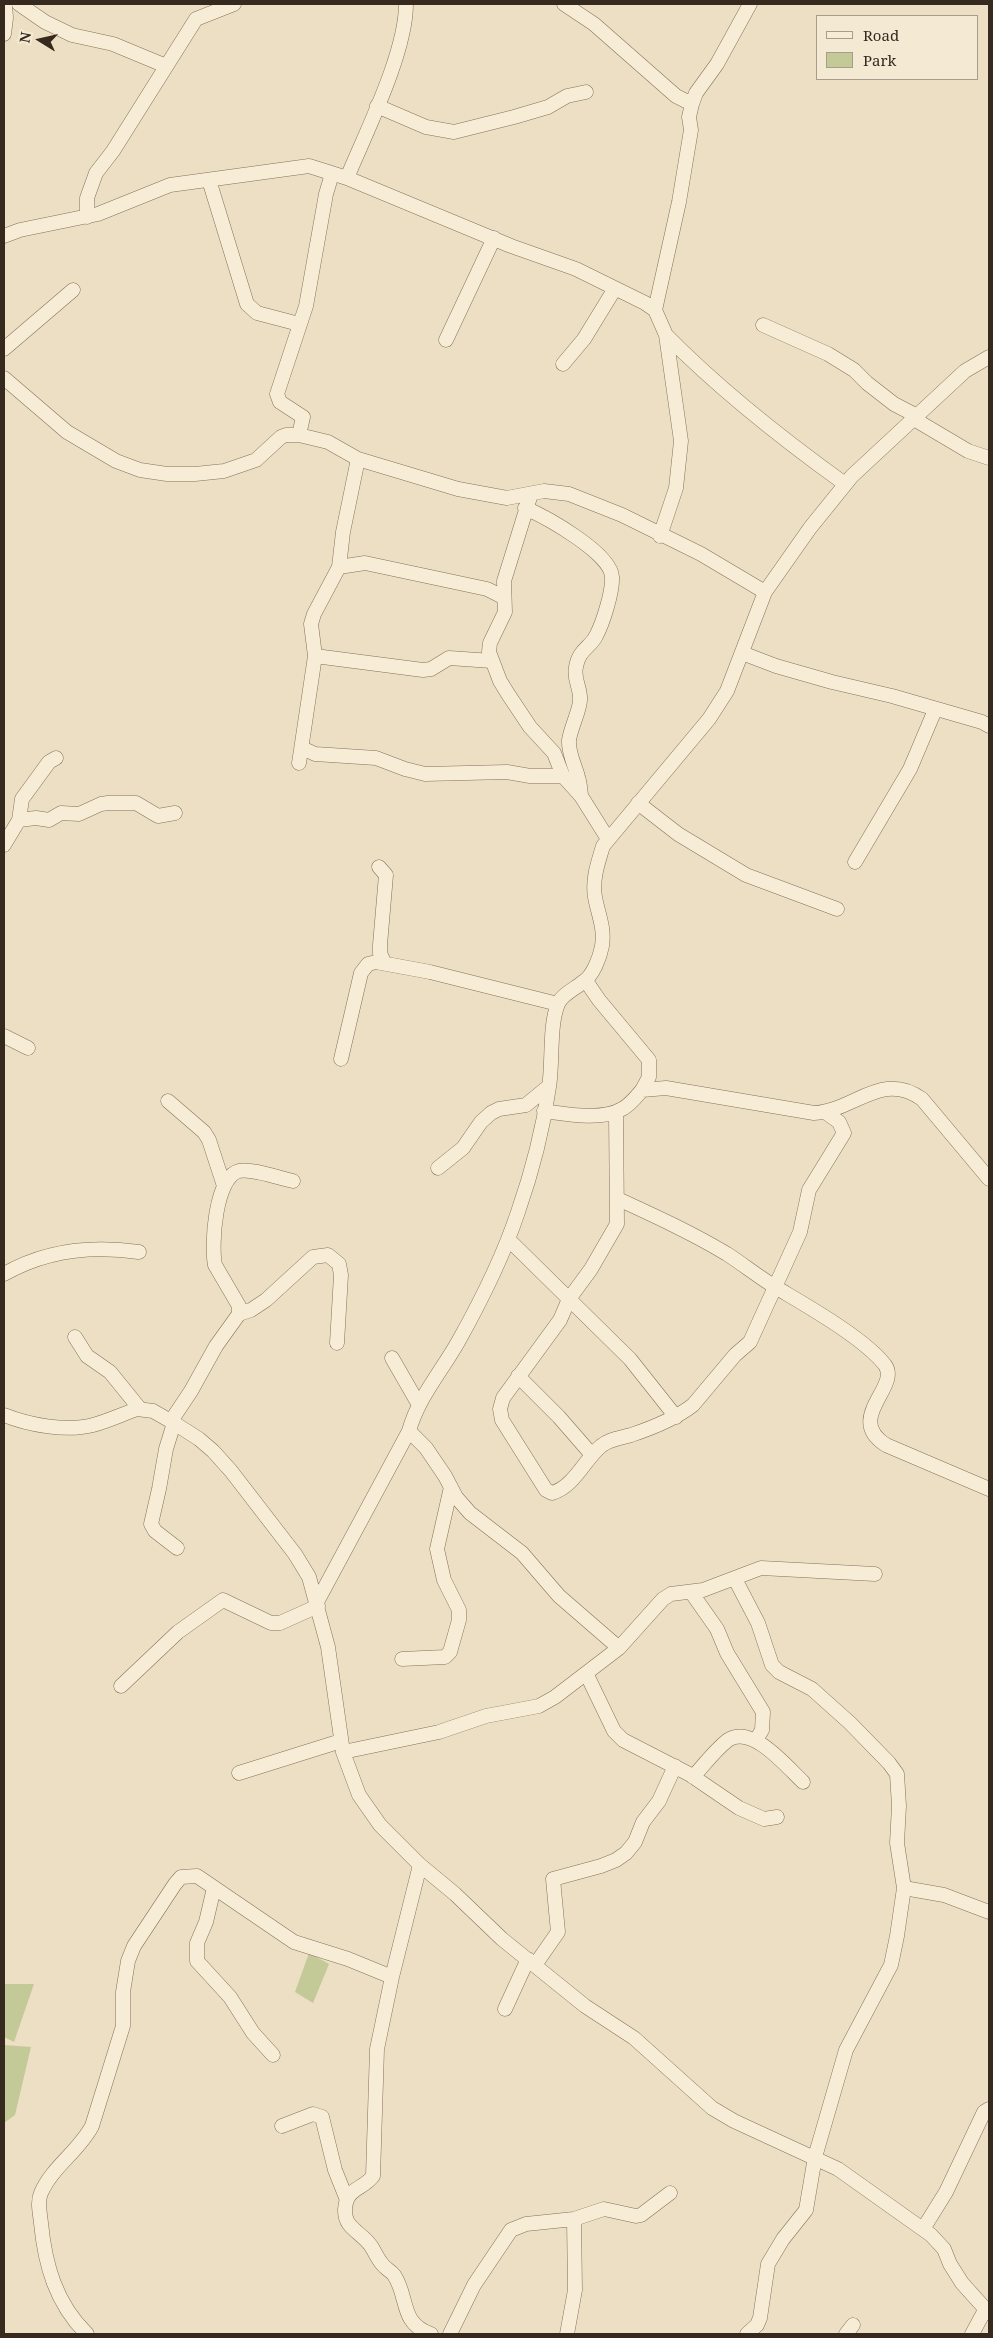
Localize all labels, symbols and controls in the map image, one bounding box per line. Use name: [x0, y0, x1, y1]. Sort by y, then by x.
north arrow: [15, 15, 65, 65]
legend: [816, 15, 978, 80]
text: Road: [863, 25, 899, 45]
text: N: [14, 30, 35, 44]
text: Park: [863, 50, 896, 70]

